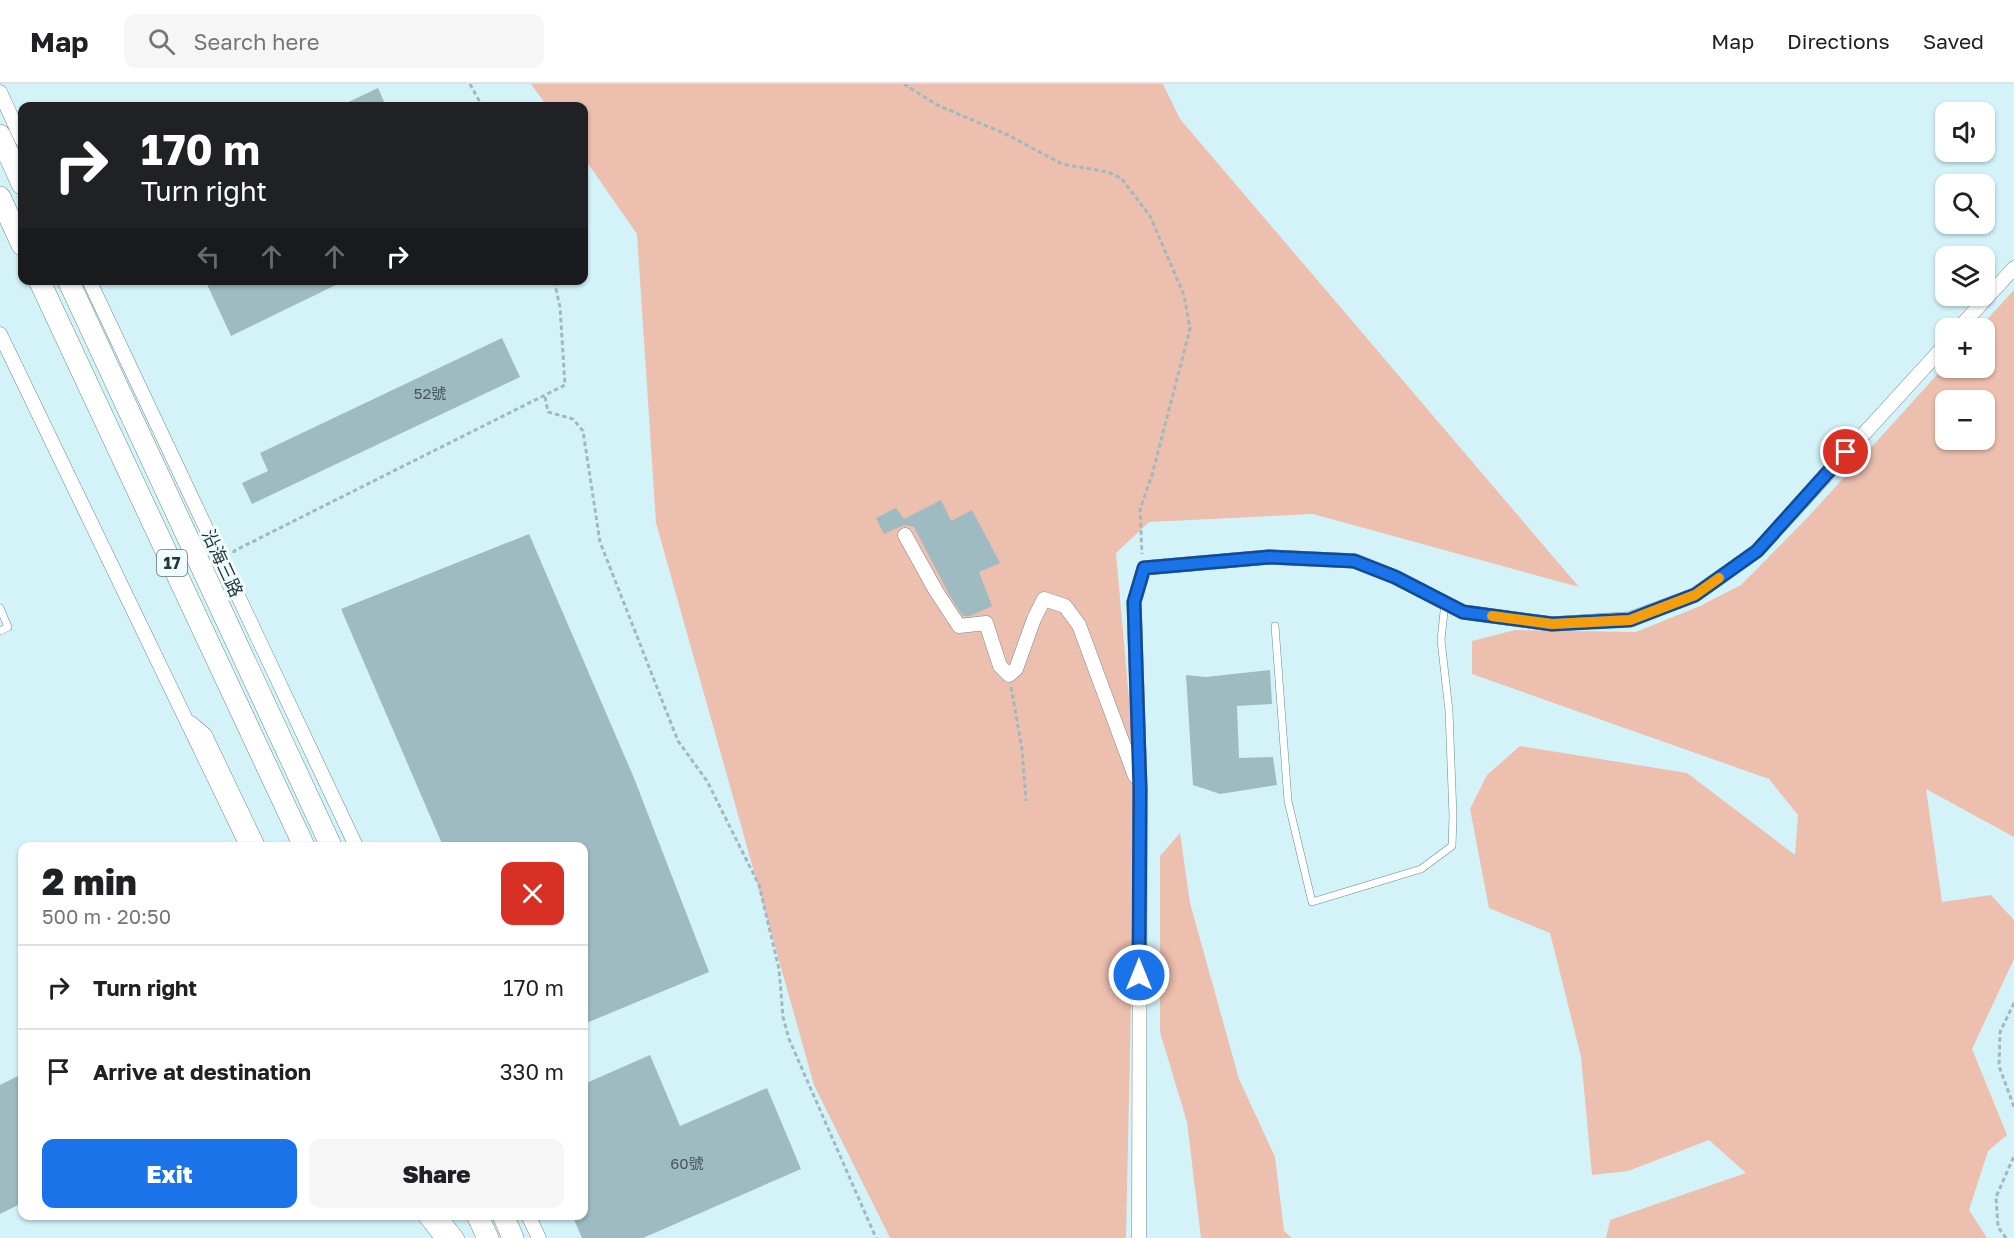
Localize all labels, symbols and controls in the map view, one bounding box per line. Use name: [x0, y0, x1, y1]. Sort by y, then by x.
search box: [124, 14, 544, 68]
text: Map: [30, 25, 88, 58]
icon: search: [145, 25, 178, 58]
text: Search here: [193, 28, 319, 55]
text: Map: [1711, 28, 1754, 54]
text: Directions: [1787, 28, 1890, 54]
text: Saved: [1923, 28, 1984, 54]
map controls: [1935, 102, 1995, 450]
button: sound: [1935, 102, 1995, 162]
text: 170 m: [141, 124, 260, 174]
icon: right: [42, 126, 120, 204]
button: search: [1935, 174, 1995, 234]
text: Turn right: [141, 175, 267, 207]
icon: left: [192, 240, 225, 273]
icon: ahead: [255, 240, 288, 273]
icon: ahead: [318, 240, 351, 273]
icon: right: [381, 240, 414, 273]
button: layers: [1935, 246, 1995, 306]
button: +: [1935, 318, 1995, 378]
house number: 52號: [414, 384, 446, 402]
button: −: [1935, 390, 1995, 450]
pin: [1820, 426, 1871, 477]
icon: arrive: [1829, 435, 1862, 468]
street label: 沿海三路: [198, 526, 248, 600]
road number: 17: [157, 550, 187, 576]
text: 2 min: [42, 860, 137, 903]
button: close: [501, 862, 564, 925]
text: 500 m · 20:50: [42, 904, 171, 928]
position arrow: [1107, 943, 1171, 1007]
icon: right: [42, 971, 75, 1004]
text: Turn right: [93, 974, 197, 1001]
text: 170 m: [503, 974, 564, 1001]
icon: arrive: [42, 1055, 75, 1088]
text: Arrive at destination: [93, 1058, 311, 1085]
text: 330 m: [500, 1058, 564, 1085]
button: Exit: [42, 1139, 297, 1208]
button: Share: [309, 1139, 564, 1208]
house number: 60號: [670, 1154, 704, 1172]

